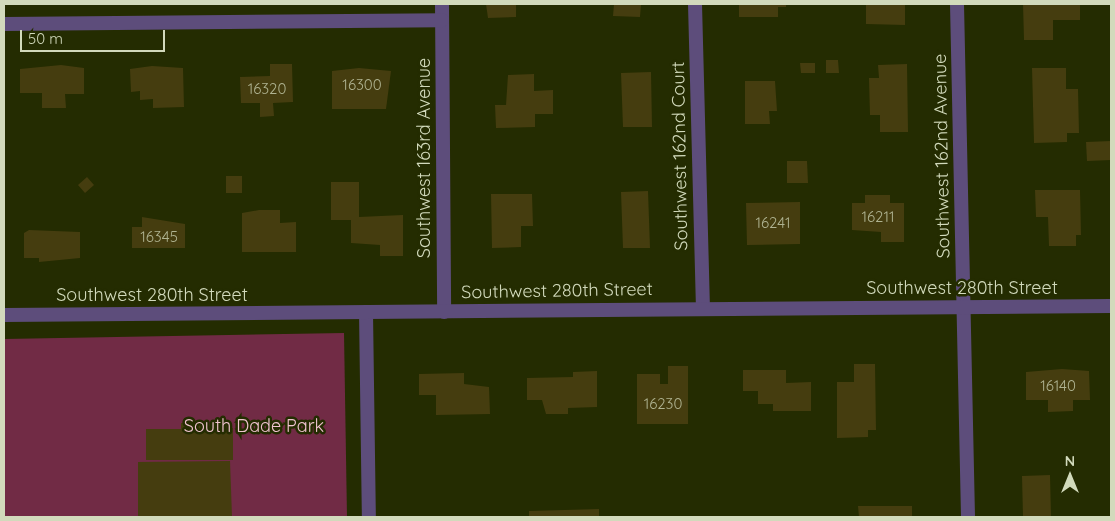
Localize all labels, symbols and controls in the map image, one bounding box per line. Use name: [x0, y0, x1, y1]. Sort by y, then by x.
scale bar: [22, 20, 168, 52]
text: 50 m: [28, 29, 63, 48]
street label: Southwest 162nd Avenue: [929, 53, 955, 259]
street label: Southwest 163rd Avenue: [413, 58, 435, 258]
street label: Southwest 162nd Court: [668, 61, 692, 251]
house number: 16300: [342, 76, 382, 94]
house number: 16320: [248, 80, 286, 98]
house number: 16211: [861, 208, 895, 226]
house number: 16241: [755, 214, 791, 232]
house number: 16345: [140, 228, 178, 246]
street label: Southwest 280th Street: [866, 277, 1058, 299]
street label: Southwest 280th Street: [461, 279, 653, 303]
street label: Southwest 280th Street: [56, 284, 248, 306]
house number: 16140: [1040, 377, 1076, 395]
house number: 16230: [644, 395, 682, 413]
park label: South Dade Park: [184, 415, 324, 437]
north arrow: [1045, 451, 1095, 501]
text: N: [1065, 452, 1075, 470]

